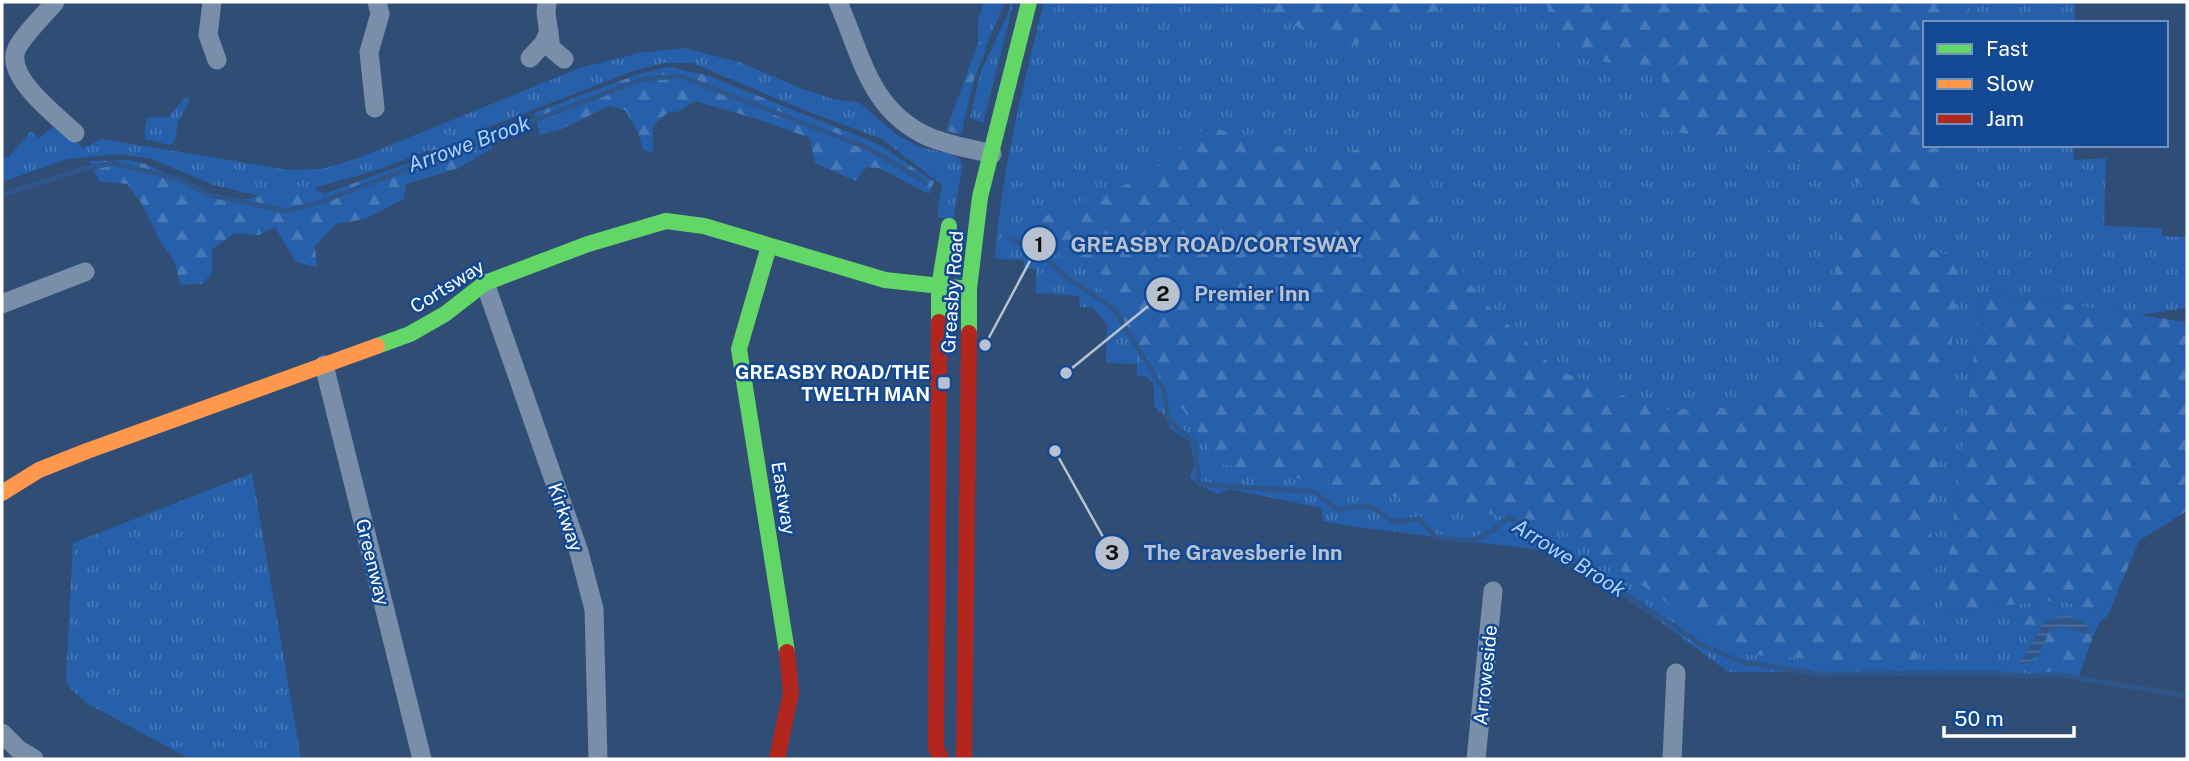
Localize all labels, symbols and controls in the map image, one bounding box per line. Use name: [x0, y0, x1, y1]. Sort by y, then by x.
legend: [1923, 21, 2168, 147]
text: Fast: [1986, 36, 2028, 61]
text: Slow: [1986, 71, 2034, 96]
text: Jam: [1986, 106, 2024, 131]
water label: Arrowe Brook: [404, 110, 534, 177]
callout: GREASBY ROAD/CORTSWAY: [1021, 223, 1376, 265]
street label: Greasby Road: [937, 230, 967, 354]
text: 1: [1035, 232, 1044, 257]
text: GREASBY ROAD/CORTSWAY: [1071, 232, 1362, 257]
street label: Cortsway: [406, 255, 488, 317]
callout: Premier Inn: [1145, 273, 1324, 315]
text: 2: [1156, 281, 1170, 306]
text: Premier Inn: [1194, 281, 1310, 306]
place label: GREASBY ROAD/THE TWELTH MAN: [735, 361, 930, 405]
marker: GREASBY ROAD/THE TWELTH MAN: [936, 375, 952, 391]
street label: Eastway: [767, 460, 801, 536]
street label: Kirkway: [544, 480, 588, 554]
water label: Arrowe Brook: [1508, 513, 1631, 603]
street label: Greenway: [352, 516, 394, 608]
callout: The Gravesberie Inn: [1095, 532, 1357, 574]
text: 3: [1105, 540, 1119, 565]
text: The Gravesberie Inn: [1143, 540, 1343, 565]
street label: Arroweside: [1469, 624, 1501, 726]
scale bar: [1944, 694, 2074, 738]
text: 50 m: [1954, 706, 2004, 731]

